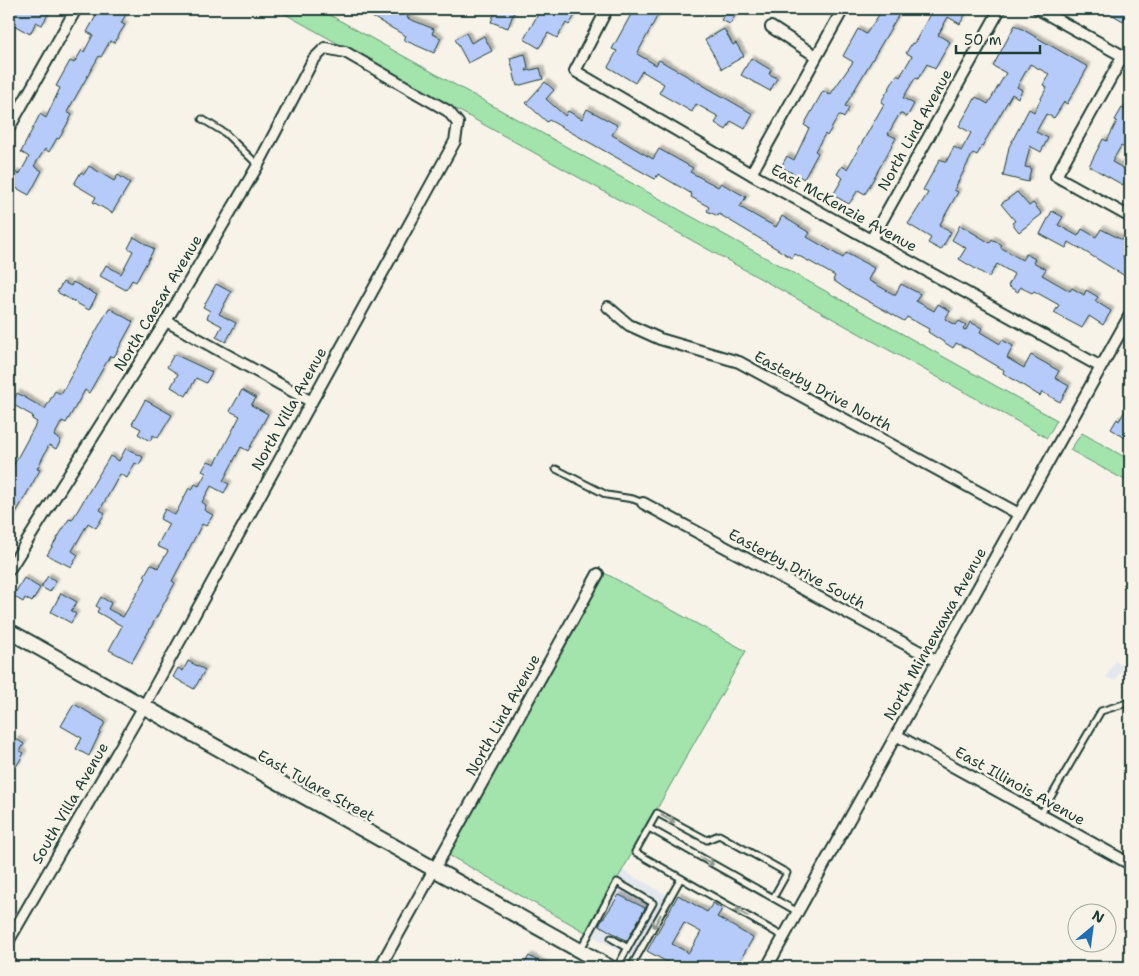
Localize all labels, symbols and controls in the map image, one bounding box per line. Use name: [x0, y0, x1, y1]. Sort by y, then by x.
scale bar: [956, 22, 1040, 54]
text: 50 m: [964, 30, 1002, 50]
street label: North Lind Avenue: [873, 66, 957, 194]
street label: East McKenzie Avenue: [767, 159, 921, 257]
street label: North Caesar Avenue: [109, 231, 207, 375]
street label: North Villa Avenue: [247, 344, 331, 474]
street label: Easterby Drive North: [751, 346, 895, 436]
street label: Easterby Drive South: [725, 524, 869, 614]
street label: North Minnewawa Avenue: [879, 544, 991, 724]
street label: North Lind Avenue: [461, 651, 545, 779]
street label: South Villa Avenue: [27, 739, 113, 867]
street label: East Illinois Avenue: [951, 742, 1089, 830]
street label: East Tulare Street: [254, 745, 378, 827]
one-way arrow: [660, 815, 675, 824]
one-way arrow: [699, 856, 713, 866]
north arrow: [1066, 904, 1116, 954]
text: N: [1089, 906, 1108, 927]
one-way arrow: [736, 907, 750, 917]
one-way arrow: [652, 913, 662, 927]

